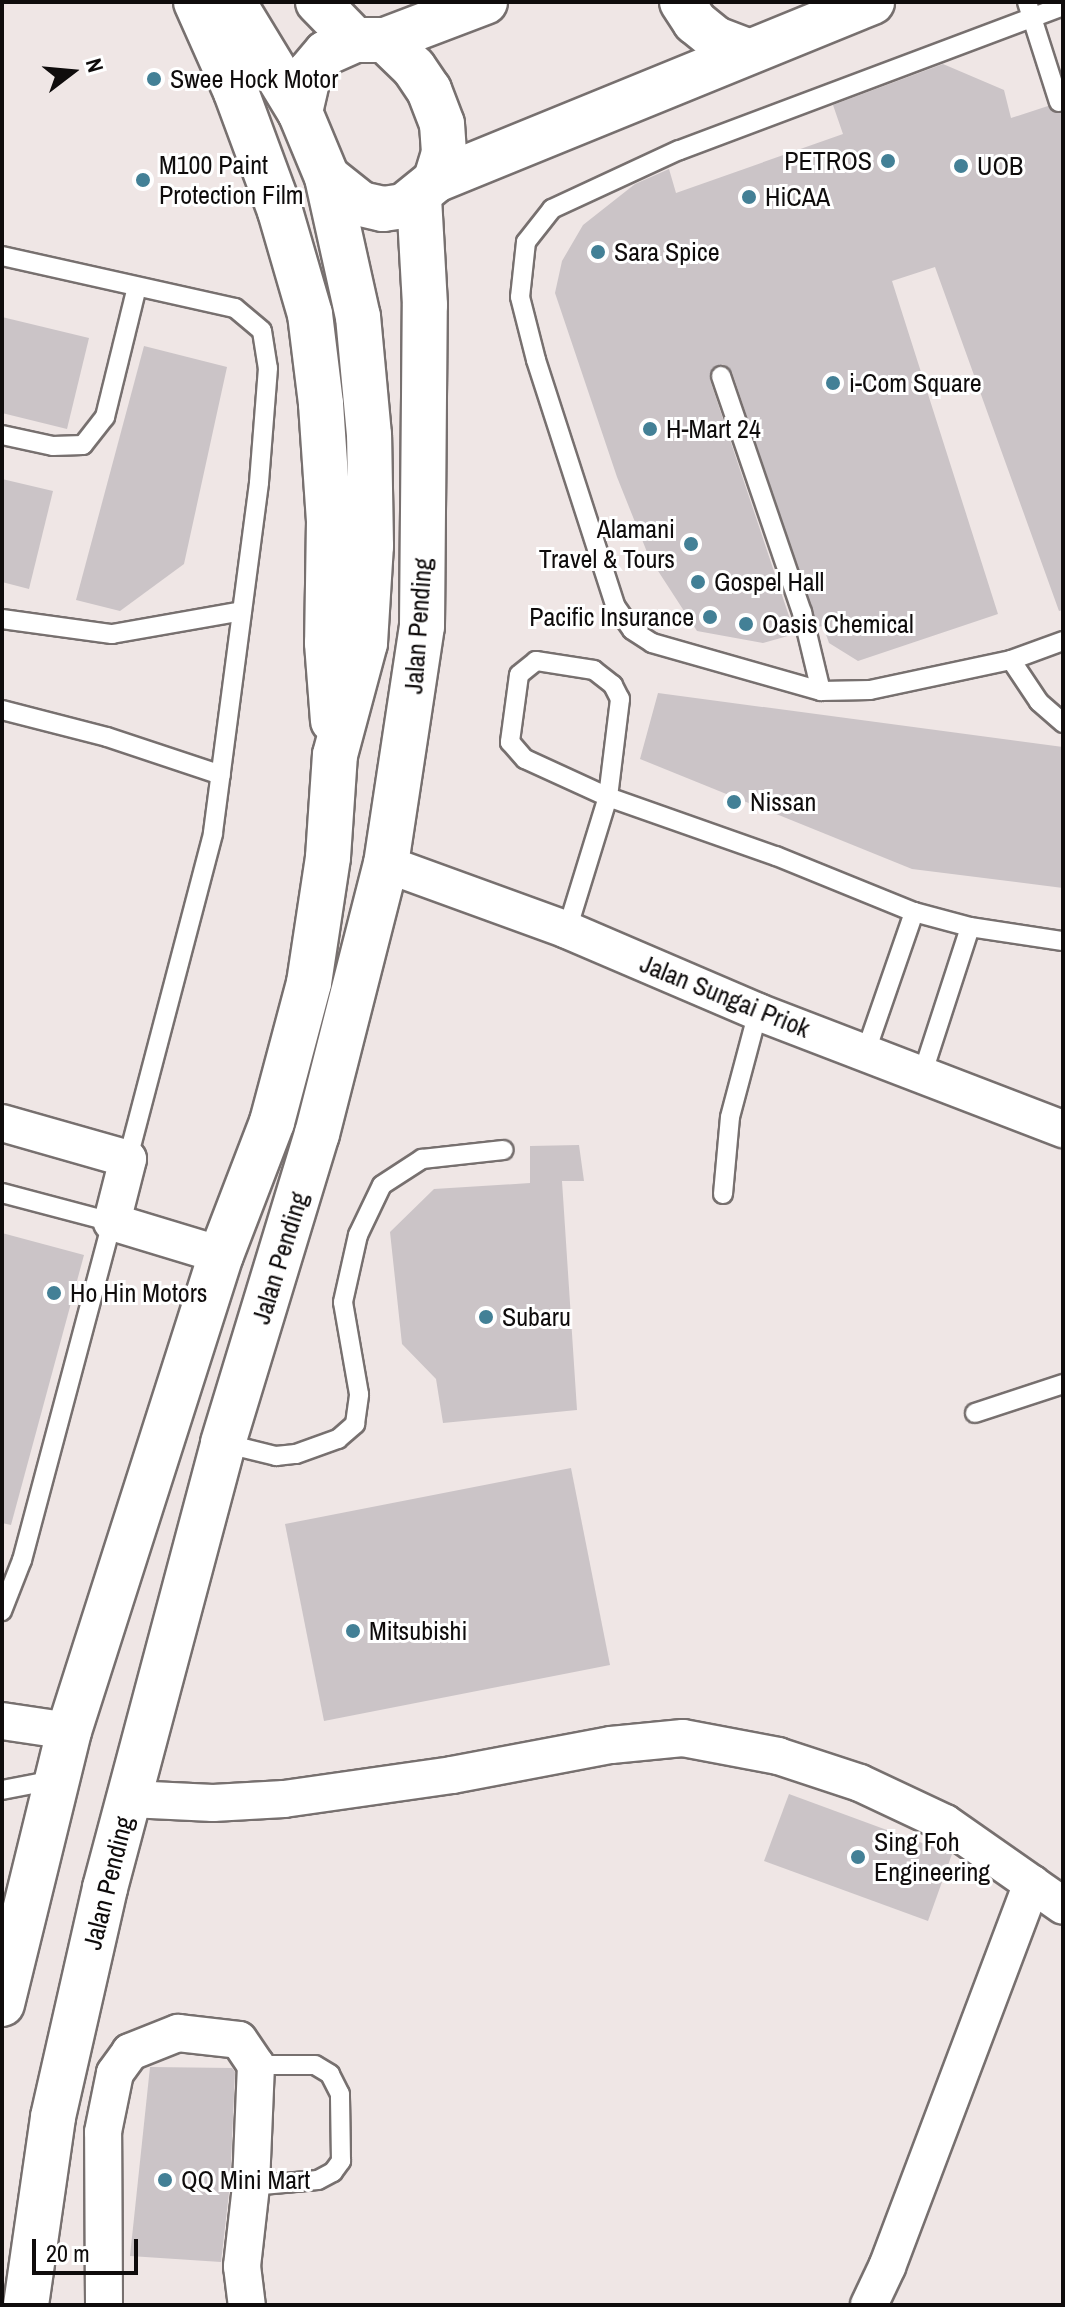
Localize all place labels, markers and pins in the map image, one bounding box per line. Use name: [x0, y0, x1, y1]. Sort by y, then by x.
place label: Swee Hock Motor: [170, 63, 338, 95]
marker: Swee Hock Motor: [145, 70, 163, 88]
place label: PETROS: [784, 145, 872, 177]
place label: M100 Paint Protection Film: [159, 149, 304, 210]
place label: UOB: [977, 150, 1023, 182]
marker: PETROS: [879, 152, 897, 170]
marker: UOB: [952, 157, 970, 175]
marker: M100 Paint Protection Film: [134, 171, 152, 189]
place label: HiCAA: [765, 181, 830, 213]
marker: HiCAA: [740, 188, 758, 206]
place label: Sara Spice: [614, 236, 719, 268]
marker: Sara Spice: [589, 243, 607, 261]
place label: i-Com Square: [849, 367, 982, 399]
marker: i-Com Square: [824, 374, 842, 392]
place label: H-Mart 24: [666, 413, 761, 445]
marker: H-Mart 24: [641, 420, 659, 438]
place label: Alamani Travel & Tours: [538, 513, 675, 574]
marker: Alamani Travel & Tours: [682, 535, 700, 553]
place label: Gospel Hall: [714, 566, 824, 598]
marker: Gospel Hall: [689, 573, 707, 591]
place label: Pacific Insurance: [529, 601, 694, 633]
marker: Pacific Insurance: [701, 608, 719, 626]
place label: Oasis Chemical: [762, 608, 914, 640]
marker: Oasis Chemical: [737, 615, 755, 633]
place label: Nissan: [750, 786, 816, 818]
marker: Nissan: [725, 793, 743, 811]
place label: Ho Hin Motors: [70, 1277, 207, 1309]
marker: Ho Hin Motors: [45, 1284, 63, 1302]
place label: Subaru: [502, 1301, 571, 1333]
marker: Subaru: [477, 1308, 495, 1326]
place label: Mitsubishi: [369, 1615, 467, 1647]
marker: Mitsubishi: [344, 1622, 362, 1640]
place label: Sing Foh Engineering: [874, 1826, 990, 1888]
marker: Sing Foh Engineering: [849, 1848, 867, 1866]
place label: QQ Mini Mart: [181, 2164, 310, 2196]
marker: QQ Mini Mart: [156, 2171, 174, 2189]

